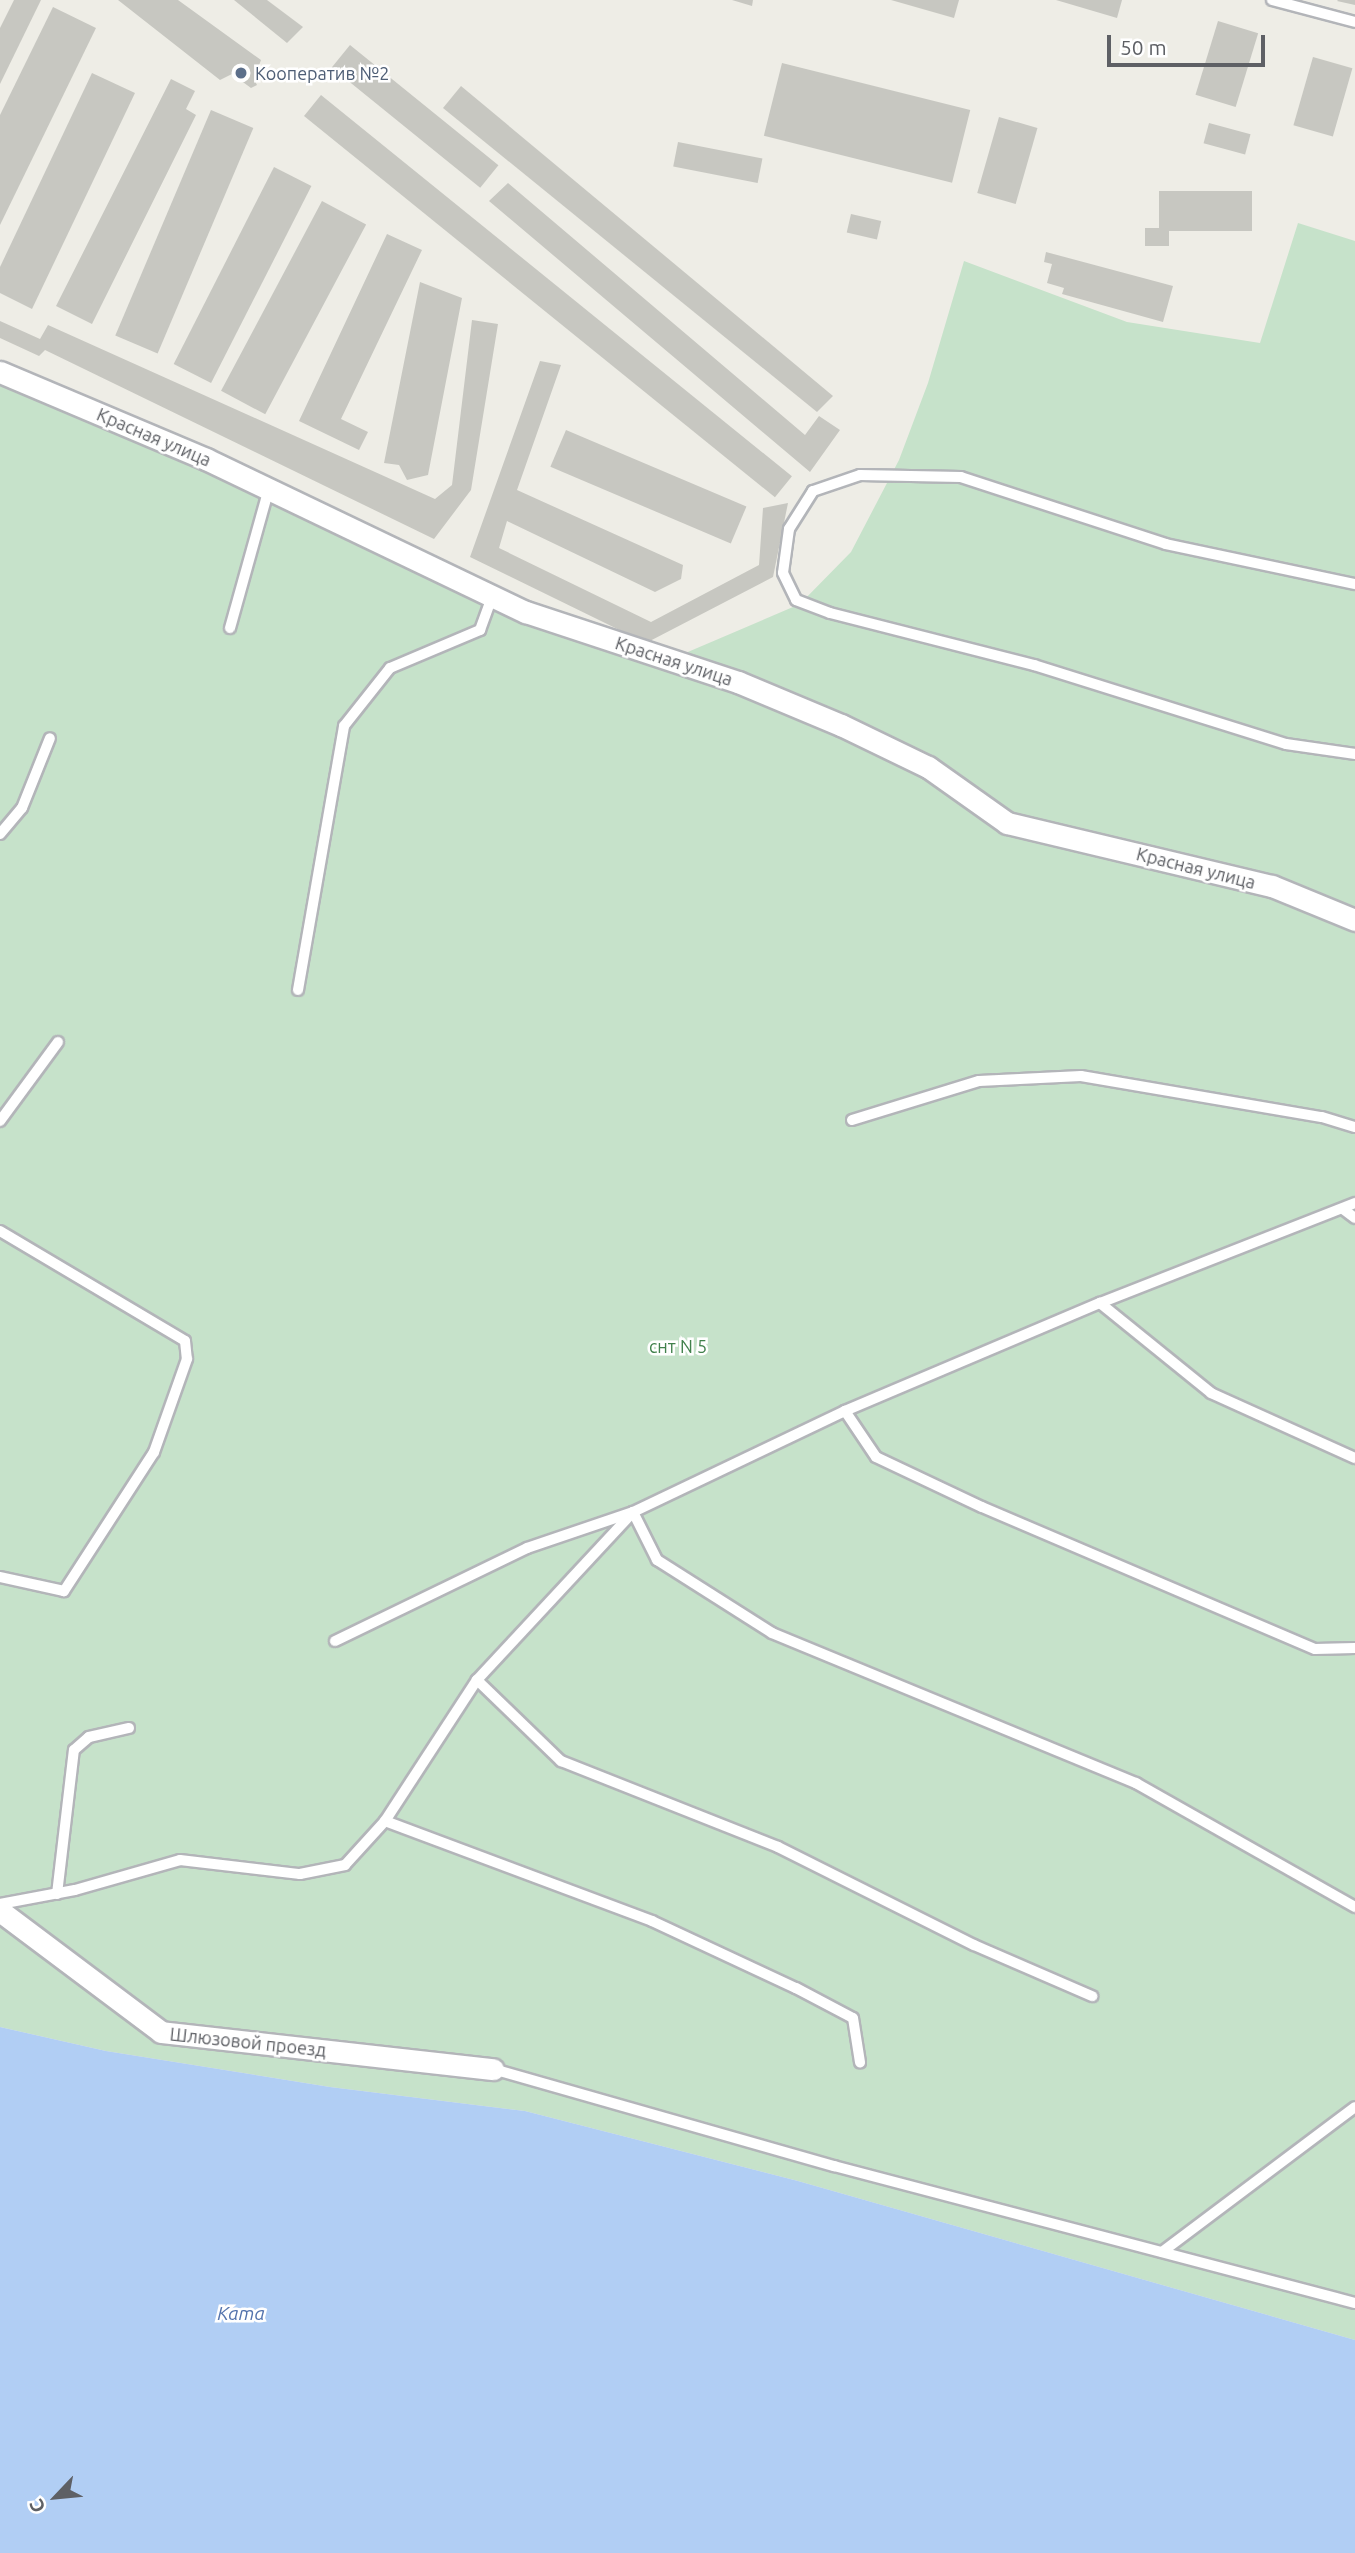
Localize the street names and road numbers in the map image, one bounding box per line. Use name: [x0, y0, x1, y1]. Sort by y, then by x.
street label: Красная улица: [94, 403, 214, 471]
street label: Красная улица: [613, 632, 735, 690]
street label: Красная улица: [1134, 843, 1258, 893]
street label: Шлюзовой проезд: [169, 2023, 327, 2061]

